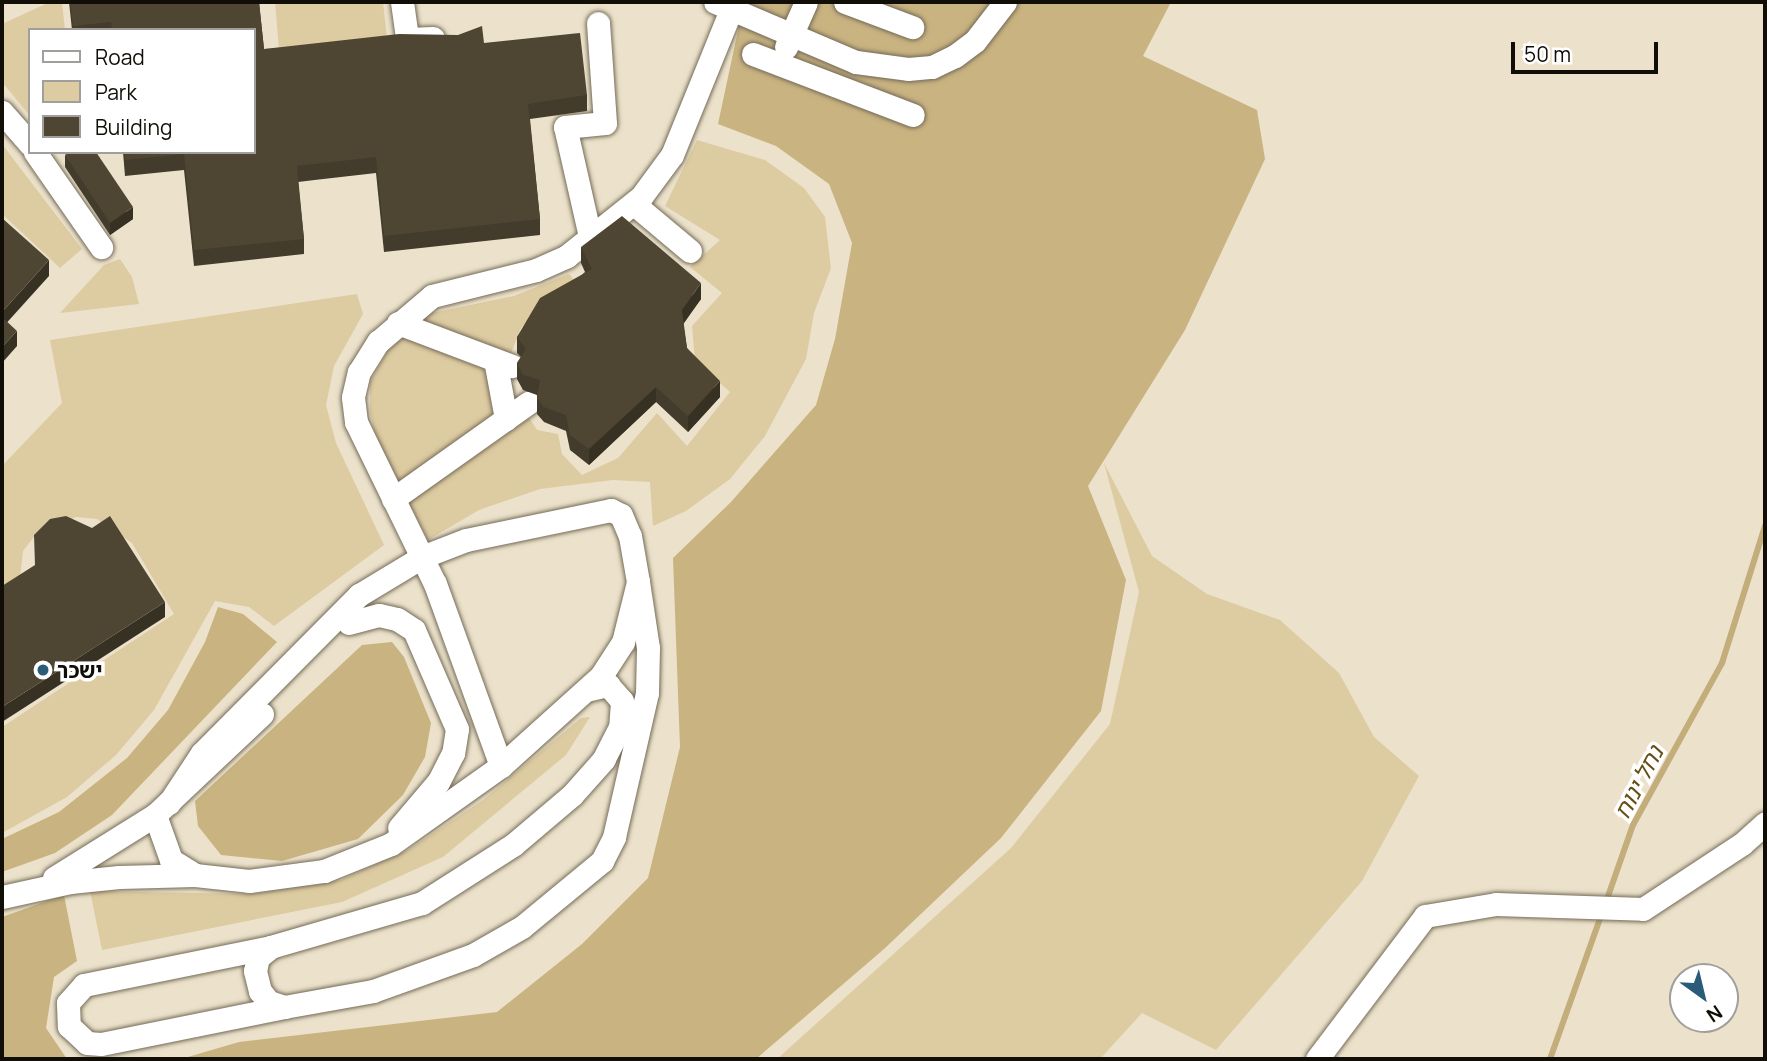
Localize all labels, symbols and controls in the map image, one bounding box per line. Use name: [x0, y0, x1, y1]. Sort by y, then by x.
legend: [28, 28, 256, 154]
scale bar: [1515, 28, 1662, 72]
text: 50 m: [1524, 40, 1571, 68]
text: Road: [95, 43, 145, 71]
text: Park: [95, 78, 137, 106]
text: Building: [95, 113, 172, 141]
place label: ישכר: [57, 657, 102, 683]
marker: ישכר: [35, 662, 51, 678]
water label: נחל ינוח: [1607, 741, 1669, 823]
north arrow: [1669, 963, 1739, 1033]
text: N: [1702, 999, 1728, 1028]

